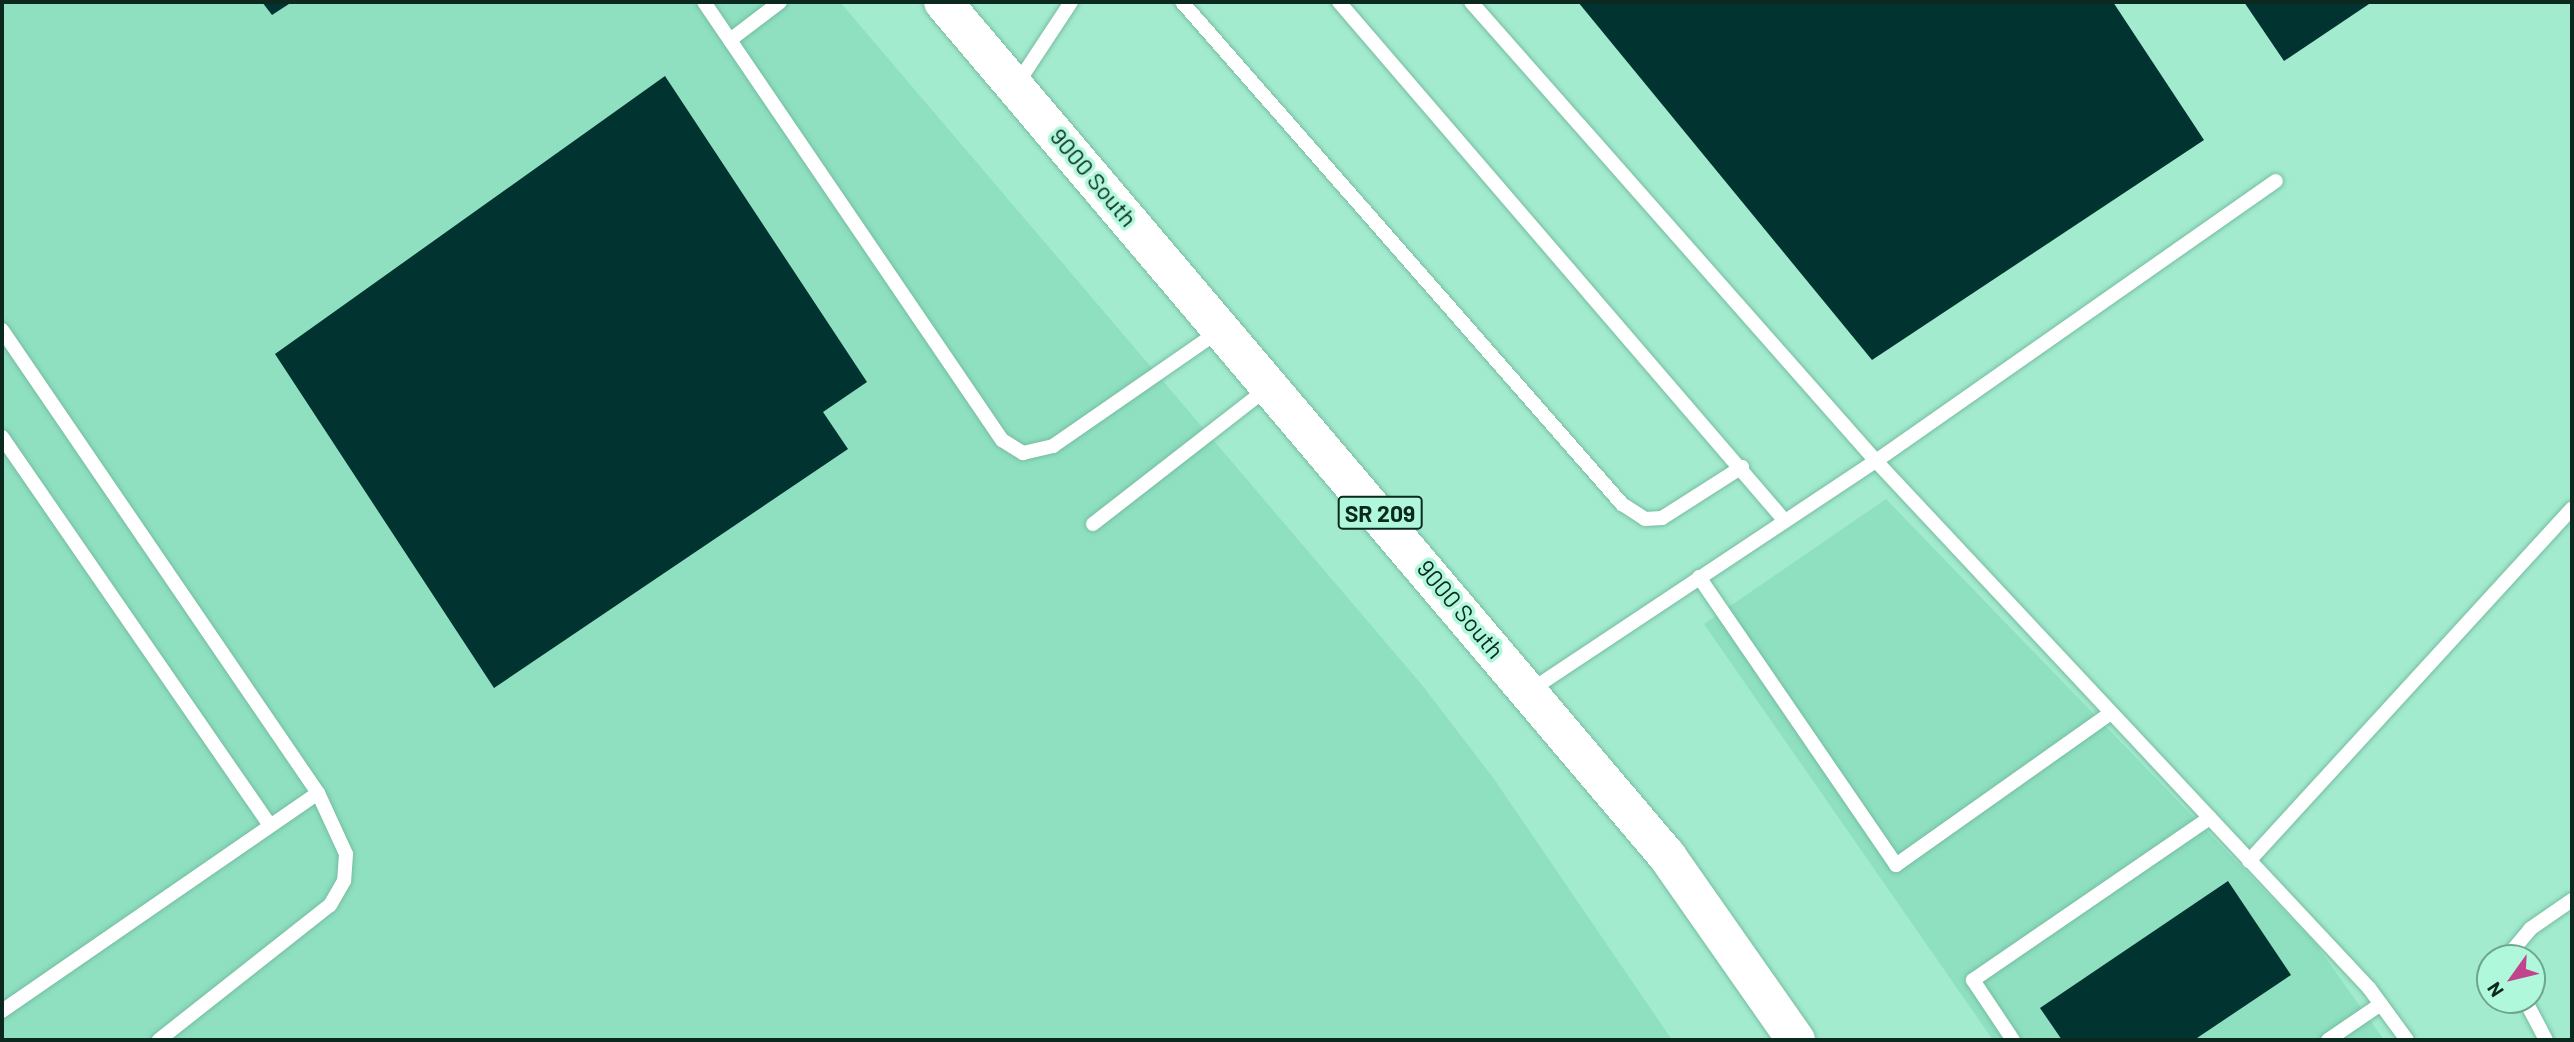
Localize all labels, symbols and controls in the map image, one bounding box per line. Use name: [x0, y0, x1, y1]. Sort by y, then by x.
street label: 9000 South: [1045, 122, 1143, 232]
road number: SR 209: [1336, 494, 1424, 533]
street label: 9000 South: [1412, 554, 1510, 664]
north arrow: [2476, 944, 2546, 1014]
text: N: [2482, 978, 2508, 1002]

